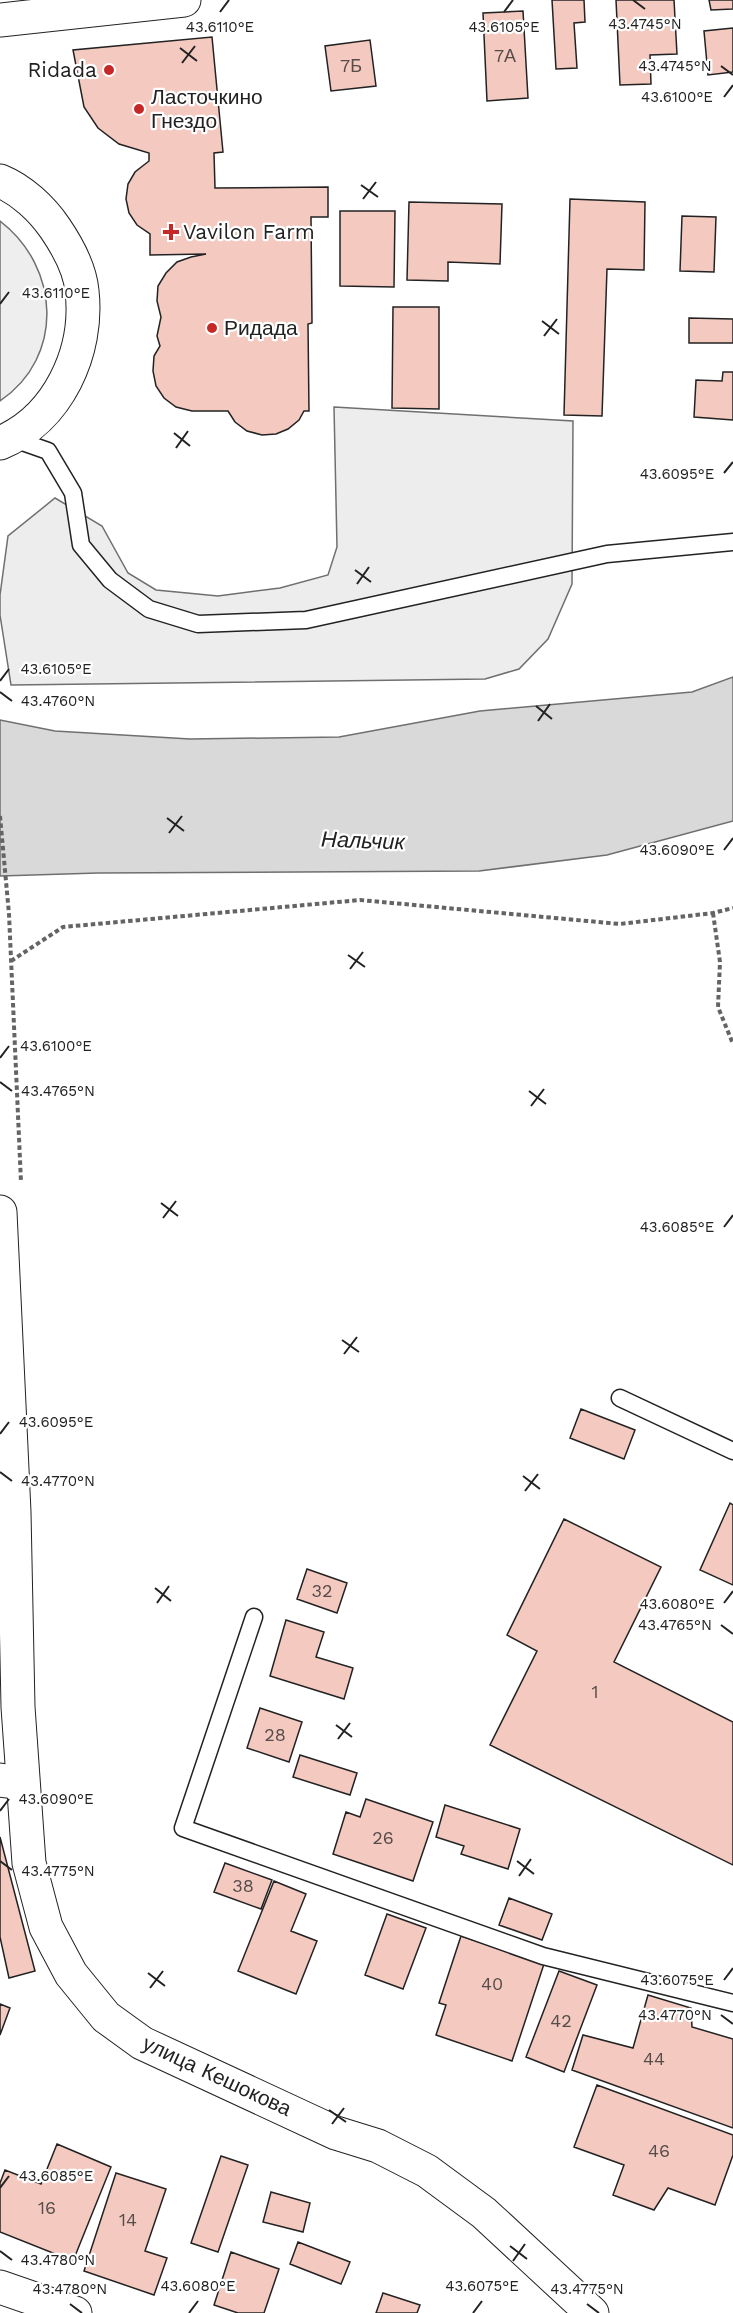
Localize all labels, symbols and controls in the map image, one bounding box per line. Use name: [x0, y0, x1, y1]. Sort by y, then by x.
text: 43.4745°N: [608, 15, 682, 33]
text: 43.6110°E: [186, 18, 254, 36]
text: 43.6105°E: [468, 18, 540, 36]
house number: 7А: [494, 45, 516, 66]
house number: 7Б: [340, 55, 362, 76]
place label: Ridada: [27, 57, 97, 82]
text: 43.4745°N: [638, 57, 712, 75]
marker: Ridada: [102, 63, 116, 77]
place label: Ласточкино Гнездо: [151, 84, 263, 133]
text: 43.6100°E: [641, 88, 713, 106]
marker: Ласточкино Гнездо: [132, 102, 146, 116]
place label: Vavilon Farm: [183, 219, 315, 244]
marker: Vavilon Farm: [164, 225, 178, 239]
text: 43.6110°E: [22, 284, 90, 302]
place label: Ридада: [224, 315, 298, 340]
marker: Ридада: [205, 321, 219, 335]
text: 43.6095°E: [640, 465, 714, 483]
text: 43.6105°E: [20, 660, 92, 678]
text: 43.4760°N: [21, 692, 95, 710]
water label: Нальчик: [321, 827, 407, 855]
text: 43.6090°E: [639, 841, 715, 859]
text: 43.6100°E: [20, 1037, 92, 1055]
text: 43.4765°N: [21, 1082, 95, 1100]
text: 43.6085°E: [640, 1218, 714, 1236]
text: 43.6095°E: [19, 1413, 93, 1431]
text: 43.4770°N: [21, 1472, 95, 1490]
house number: 32: [312, 1580, 333, 1601]
text: 43.6080°E: [639, 1595, 715, 1613]
text: 43.4765°N: [638, 1616, 712, 1634]
house number: 1: [591, 1681, 599, 1702]
house number: 28: [264, 1724, 286, 1745]
text: 43.6090°E: [18, 1790, 94, 1808]
house number: 26: [372, 1827, 394, 1848]
text: 43.4775°N: [21, 1862, 95, 1880]
house number: 38: [232, 1875, 254, 1896]
text: 43.6075°E: [640, 1971, 714, 1989]
house number: 40: [481, 1973, 503, 1994]
text: 43.4770°N: [638, 2006, 712, 2024]
house number: 42: [550, 2010, 572, 2031]
street label: улица Кешокова: [139, 2030, 296, 2121]
house number: 44: [643, 2048, 665, 2069]
house number: 46: [648, 2140, 670, 2161]
text: 43.6085°E: [19, 2167, 93, 2185]
house number: 16: [38, 2197, 56, 2218]
house number: 14: [119, 2209, 137, 2230]
text: 43.4780°N: [21, 2251, 95, 2269]
text: 43.6080°E: [160, 2277, 236, 2295]
text: 43.6075°E: [445, 2277, 519, 2295]
text: 43.4780°N: [33, 2280, 107, 2298]
text: 43.4775°N: [550, 2280, 624, 2298]

